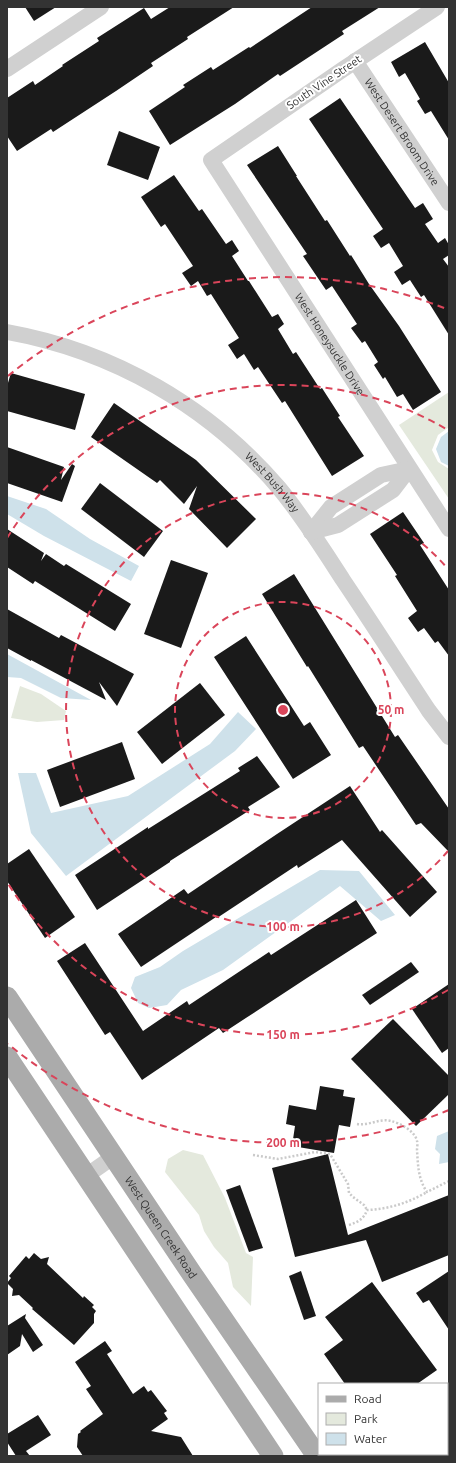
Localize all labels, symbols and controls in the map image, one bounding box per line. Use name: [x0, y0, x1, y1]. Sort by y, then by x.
street label: South Vine Street: [284, 52, 364, 111]
street label: West Desert Broom Drive: [362, 76, 442, 188]
street label: West Honeysuckle Drive: [293, 291, 367, 397]
street label: West Bush Way: [243, 450, 302, 515]
centre of rings: [276, 703, 290, 717]
text: 50 m: [378, 703, 404, 716]
text: 100 m: [266, 920, 300, 933]
text: 150 m: [266, 1028, 300, 1041]
text: 200 m: [266, 1136, 300, 1149]
street label: West Queen Creek Road: [123, 1174, 199, 1281]
legend: [318, 1383, 448, 1455]
text: Road: [354, 1392, 382, 1405]
text: Park: [354, 1412, 378, 1425]
text: Water: [354, 1432, 387, 1445]

